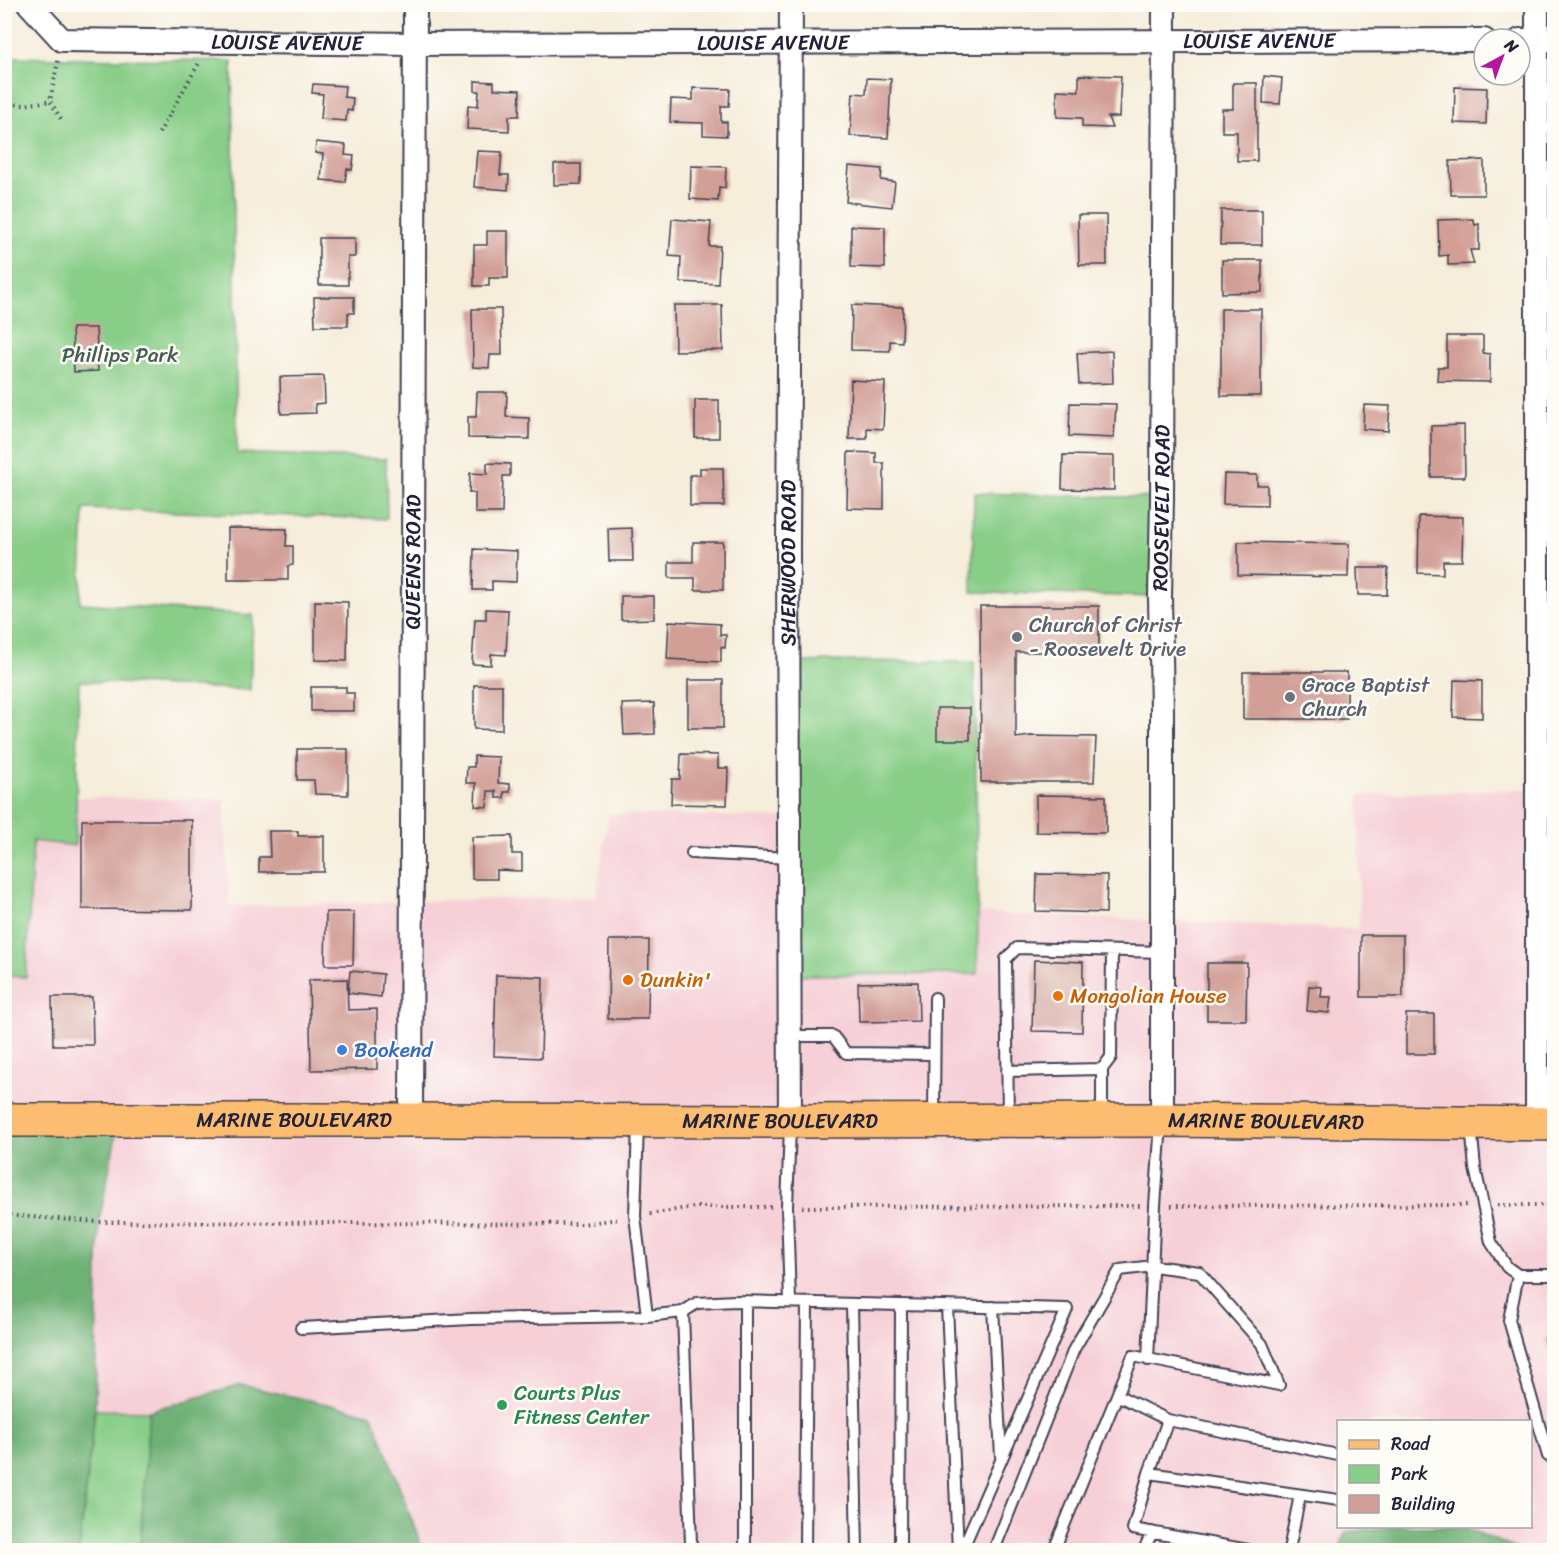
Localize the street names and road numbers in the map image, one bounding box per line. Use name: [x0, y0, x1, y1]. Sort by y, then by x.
street label: LOUISE AVENUE: [1183, 22, 1336, 60]
street label: LOUISE AVENUE: [211, 23, 365, 62]
street label: LOUISE AVENUE: [697, 23, 850, 62]
street label: ROOSEVELT ROAD: [1141, 424, 1181, 592]
street label: SHERWOOD ROAD: [769, 479, 807, 646]
street label: QUEENS ROAD: [394, 494, 432, 630]
street label: MARINE BOULEVARD: [196, 1101, 392, 1139]
street label: MARINE BOULEVARD: [1168, 1101, 1364, 1141]
street label: MARINE BOULEVARD: [682, 1102, 878, 1140]

